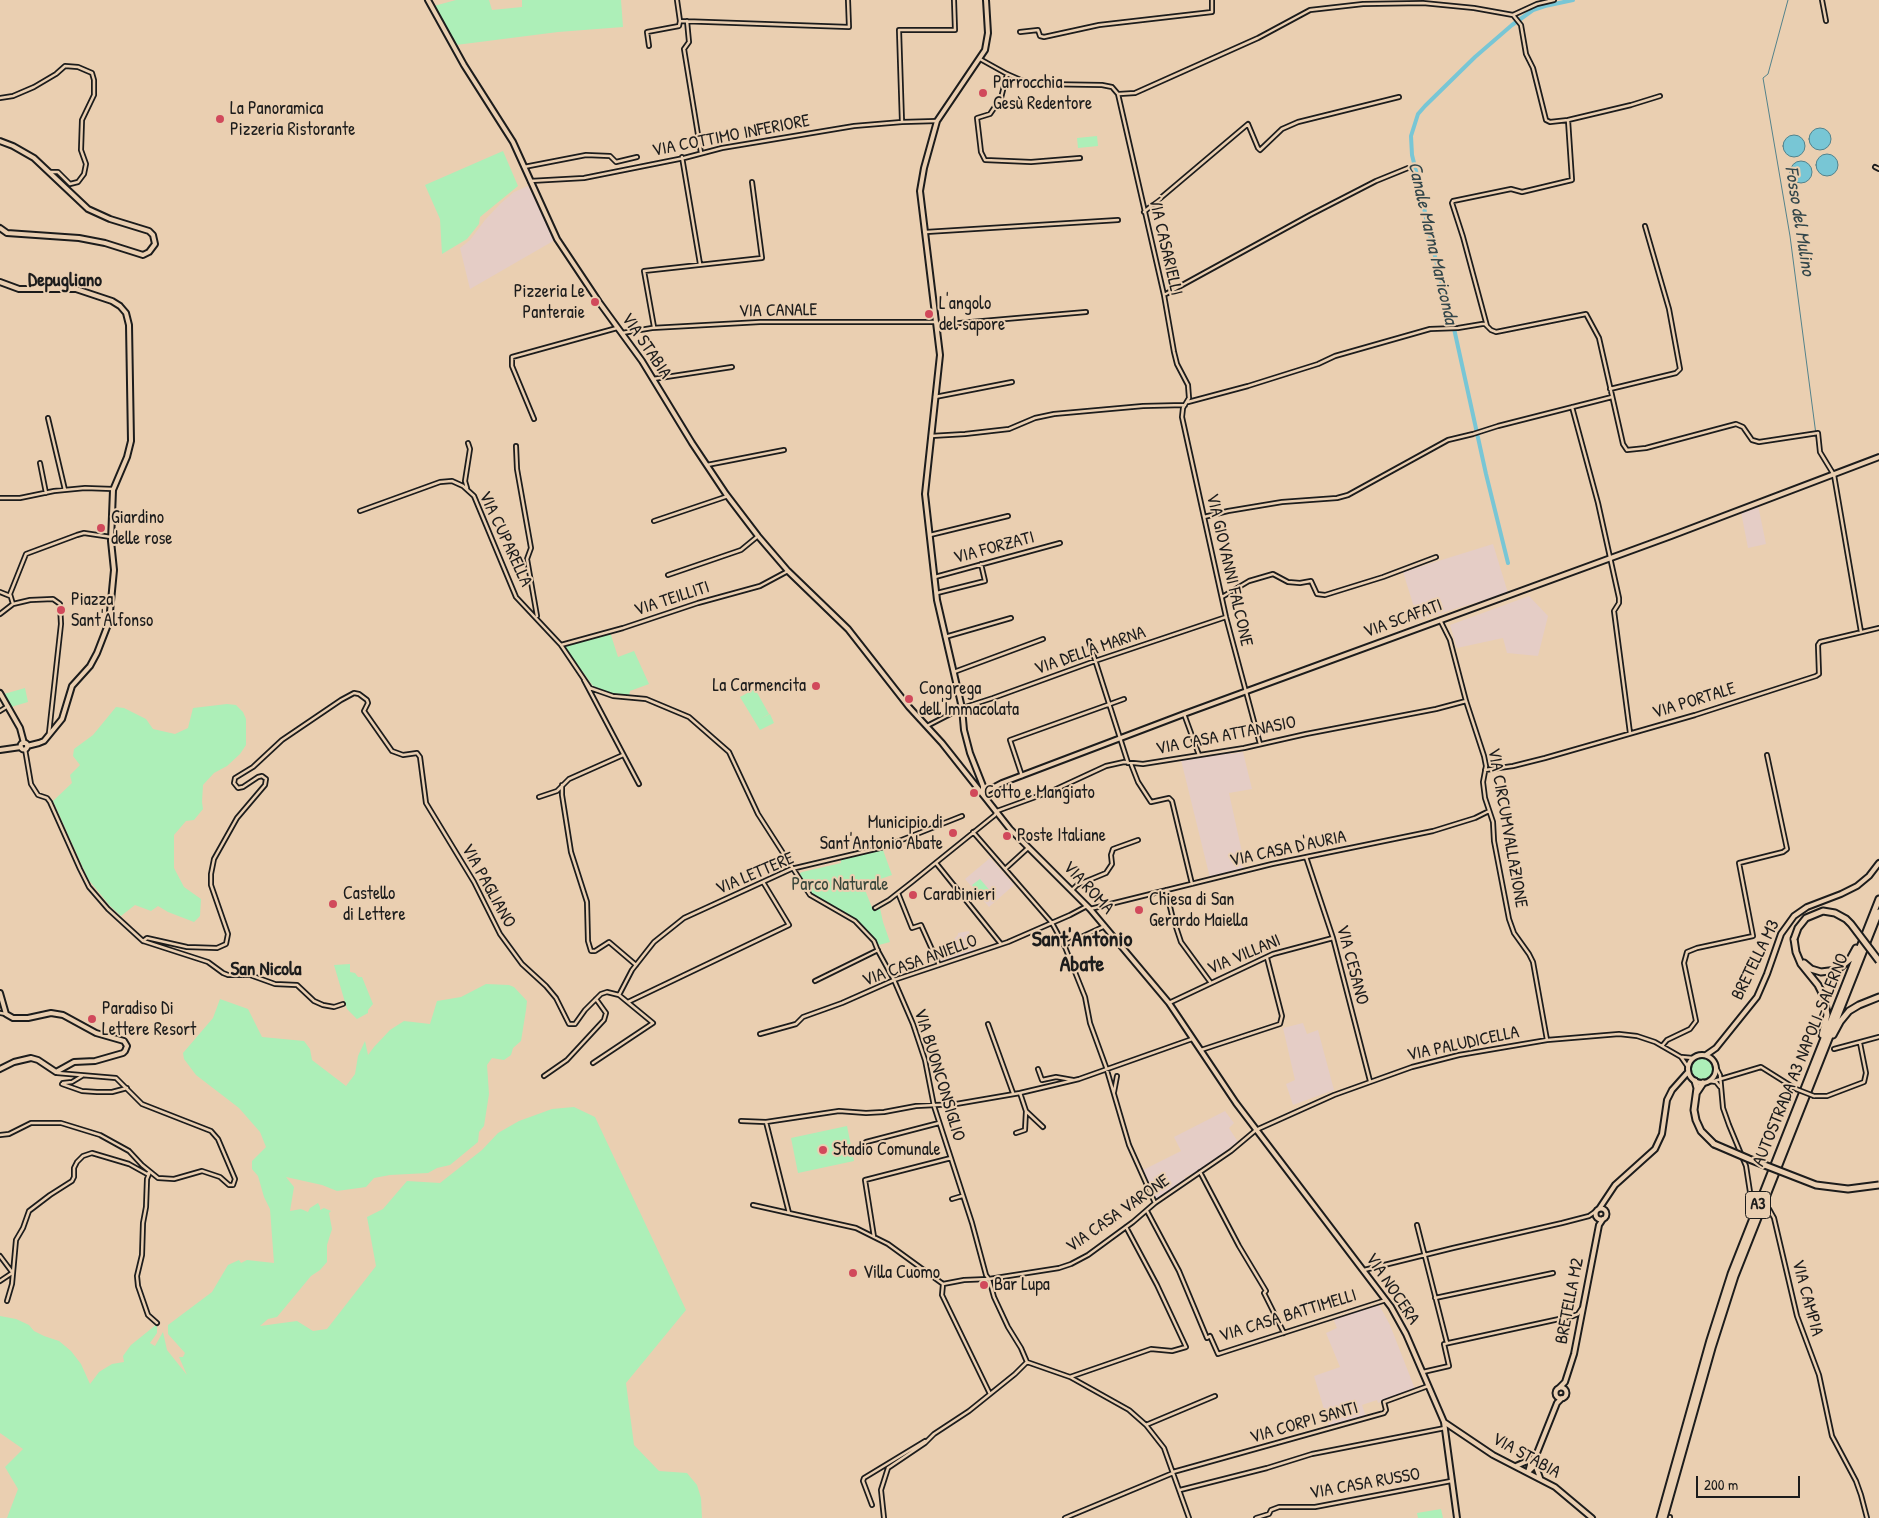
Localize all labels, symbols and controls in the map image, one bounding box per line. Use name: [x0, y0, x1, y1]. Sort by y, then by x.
place label: Parrocchia Gesù Redentore: [993, 72, 1092, 115]
marker: Parrocchia Gesù Redentore: [977, 87, 989, 99]
place label: La Panoramica Pizzeria Ristorante: [230, 98, 355, 140]
street label: VIA COTTIMO INFERIORE: [650, 110, 812, 162]
marker: La Panoramica Pizzeria Ristorante: [214, 113, 226, 125]
water label: Canale Marna Mariconda: [1402, 159, 1462, 327]
water label: Fosso del Mulino: [1779, 165, 1819, 277]
street label: VIA CASARIELLI: [1143, 194, 1187, 298]
district label: Depugliano: [28, 270, 102, 292]
place label: Pizzeria Le Panteraie: [514, 281, 585, 324]
place label: L'angolo del sapore: [939, 293, 1005, 336]
marker: Pizzeria Le Panteraie: [589, 296, 601, 308]
street label: VIA CANALE: [738, 300, 818, 322]
marker: L'angolo del sapore: [923, 308, 935, 320]
street label: VIA STABIA: [616, 309, 676, 383]
street label: VIA CUPARELLA: [473, 488, 537, 590]
street label: VIA GIOVANNI FALCONE: [1201, 491, 1257, 649]
place label: Giardino delle rose: [111, 507, 173, 550]
marker: Giardino delle rose: [95, 522, 107, 534]
street label: VIA FORZATI: [951, 527, 1037, 569]
street label: VIA TEILLITI: [631, 577, 713, 621]
place label: Piazza Sant'Alfonso: [71, 589, 153, 632]
street label: VIA SCAFATI: [1361, 595, 1445, 643]
marker: Piazza Sant'Alfonso: [55, 604, 67, 616]
street label: VIA DELLA MARNA: [1032, 622, 1148, 680]
place label: La Carmencita: [712, 675, 806, 697]
place label: Congrega dell'Immacolata: [919, 678, 1019, 721]
street label: VIA PORTALE: [1650, 678, 1738, 724]
marker: La Carmencita: [810, 680, 822, 692]
marker: Congrega dell'Immacolata: [903, 693, 915, 705]
street label: VIA CASA ATTANASIO: [1154, 712, 1298, 760]
street label: VIA CIRCUMVALLAZIONE: [1482, 746, 1532, 910]
place label: Cotto e Mangiato: [984, 782, 1095, 804]
marker: Cotto e Mangiato: [968, 787, 980, 799]
place label: Municipio di Sant'Antonio Abate: [820, 812, 943, 854]
place label: Poste Italiane: [1017, 825, 1106, 847]
street label: VIA CASA D'AURIA: [1228, 826, 1348, 872]
marker: Municipio di Sant'Antonio Abate: [947, 827, 959, 839]
marker: Poste Italiane: [1001, 830, 1013, 842]
street label: VIA PAGLIANO: [456, 840, 520, 932]
street label: VIA LETTERE: [713, 848, 797, 900]
street label: VIA ROMA: [1058, 857, 1118, 919]
park label: Parco Naturale: [792, 874, 888, 896]
place label: Castello di Lettere: [343, 883, 406, 926]
place label: Carabinieri: [923, 884, 996, 906]
marker: Carabinieri: [907, 889, 919, 901]
place label: Chiesa di San Gerardo Maiella: [1149, 889, 1248, 932]
marker: Castello di Lettere: [327, 898, 339, 910]
marker: Chiesa di San Gerardo Maiella: [1133, 904, 1145, 916]
street label: BRETELLA M3: [1727, 916, 1785, 1004]
street label: VIA CESANO: [1331, 923, 1373, 1007]
district label: Sant'Antonio Abate: [1032, 927, 1132, 978]
street label: VIA CASA ANIELLO: [859, 930, 981, 992]
street label: VIA VILLANI: [1204, 930, 1284, 980]
street label: AUTOSTRADA A3 NAPOLI-SALERNO: [1748, 950, 1854, 1170]
district label: San Nicola: [230, 959, 302, 981]
place label: Paradiso Di Lettere Resort: [102, 998, 196, 1040]
street label: VIA BUONCONSIGLIO: [909, 1006, 969, 1144]
marker: Paradiso Di Lettere Resort: [86, 1013, 98, 1025]
street label: VIA PALUDICELLA: [1405, 1022, 1521, 1066]
place label: Stadio Comunale: [833, 1139, 941, 1161]
marker: Stadio Comunale: [817, 1144, 829, 1156]
street label: VIA CASA VARONE: [1062, 1170, 1174, 1258]
road number: A3: [1746, 1192, 1770, 1218]
street label: VIA NOCERA: [1360, 1249, 1424, 1329]
street label: BRETELLA M2: [1551, 1256, 1589, 1346]
street label: VIA CAMPIA: [1786, 1257, 1828, 1339]
place label: Villa Cuomo: [863, 1262, 940, 1284]
marker: Villa Cuomo: [847, 1267, 859, 1279]
place label: Bar Lupa: [994, 1274, 1050, 1296]
marker: Bar Lupa: [978, 1279, 990, 1291]
street label: VIA CASA BATTIMELLI: [1217, 1285, 1359, 1347]
street label: VIA CORPI SANTI: [1247, 1397, 1361, 1449]
street label: VIA STABIA: [1488, 1428, 1564, 1484]
street label: VIA CASA RUSSO: [1308, 1464, 1422, 1504]
scale bar: [1699, 1466, 1803, 1498]
text: 200 m: [1704, 1474, 1738, 1495]

